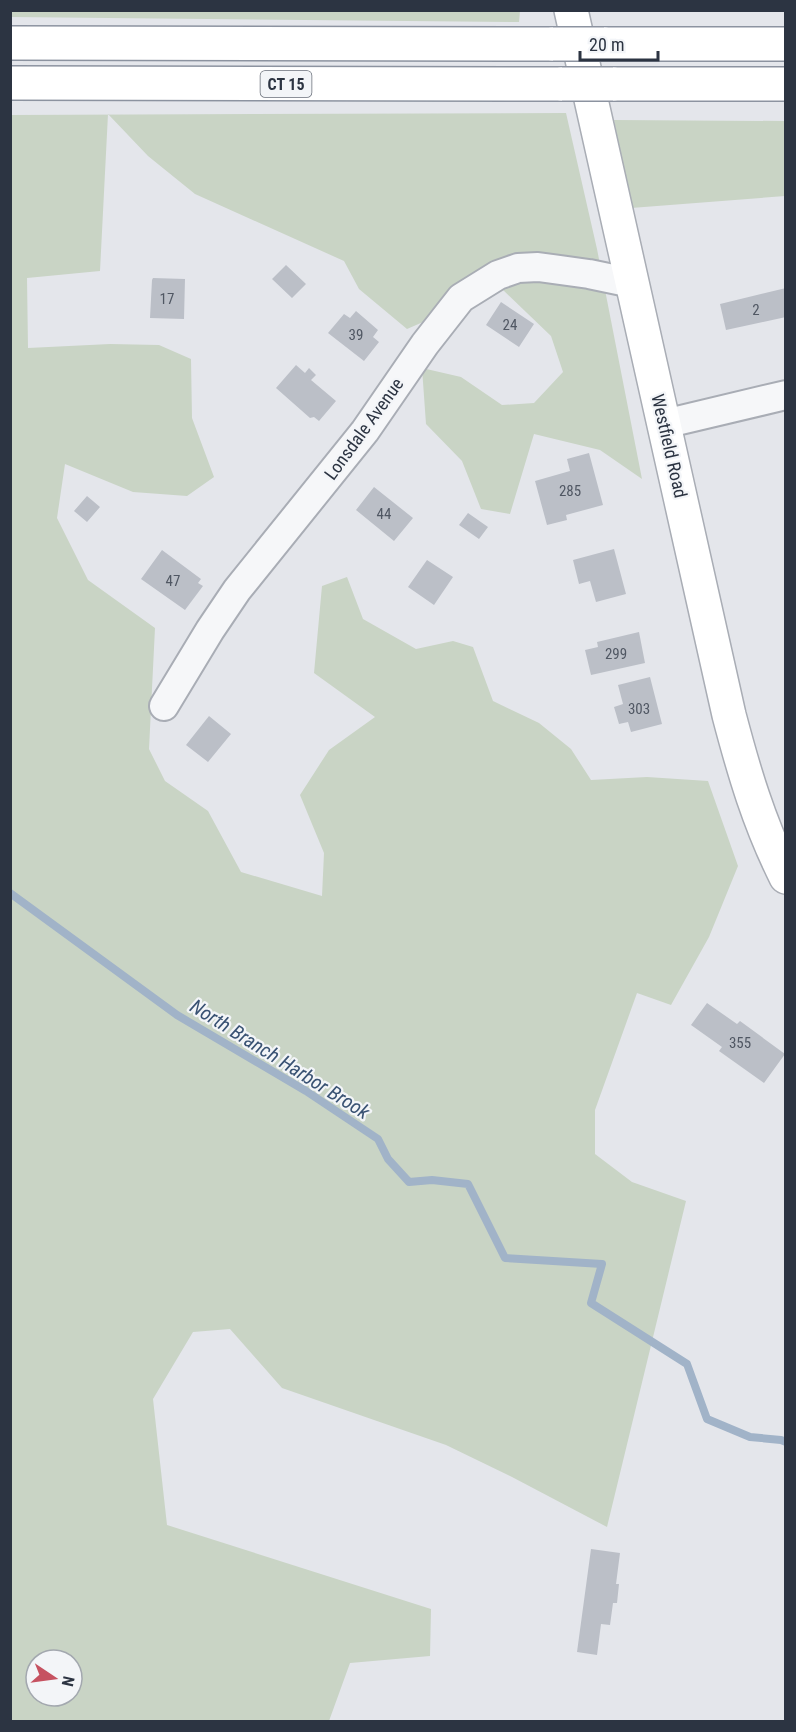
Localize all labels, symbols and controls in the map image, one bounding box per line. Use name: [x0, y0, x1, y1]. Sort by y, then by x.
scale bar: [580, 24, 658, 62]
text: 20 m: [589, 34, 624, 55]
road number: CT 15: [260, 71, 312, 97]
house number: 17: [160, 290, 174, 308]
house number: 2: [752, 301, 760, 319]
house number: 24: [503, 316, 517, 334]
house number: 39: [349, 326, 363, 344]
street label: Lonsdale Avenue: [320, 374, 408, 484]
street label: Westfield Road: [647, 392, 692, 500]
house number: 285: [559, 482, 581, 500]
house number: 44: [377, 505, 391, 523]
house number: 47: [166, 572, 180, 590]
house number: 299: [605, 645, 627, 663]
house number: 303: [628, 700, 650, 718]
water label: North Branch Harbor Brook: [186, 994, 375, 1125]
house number: 355: [729, 1034, 751, 1052]
north arrow: [24, 1648, 84, 1708]
text: N: [58, 1674, 78, 1688]

